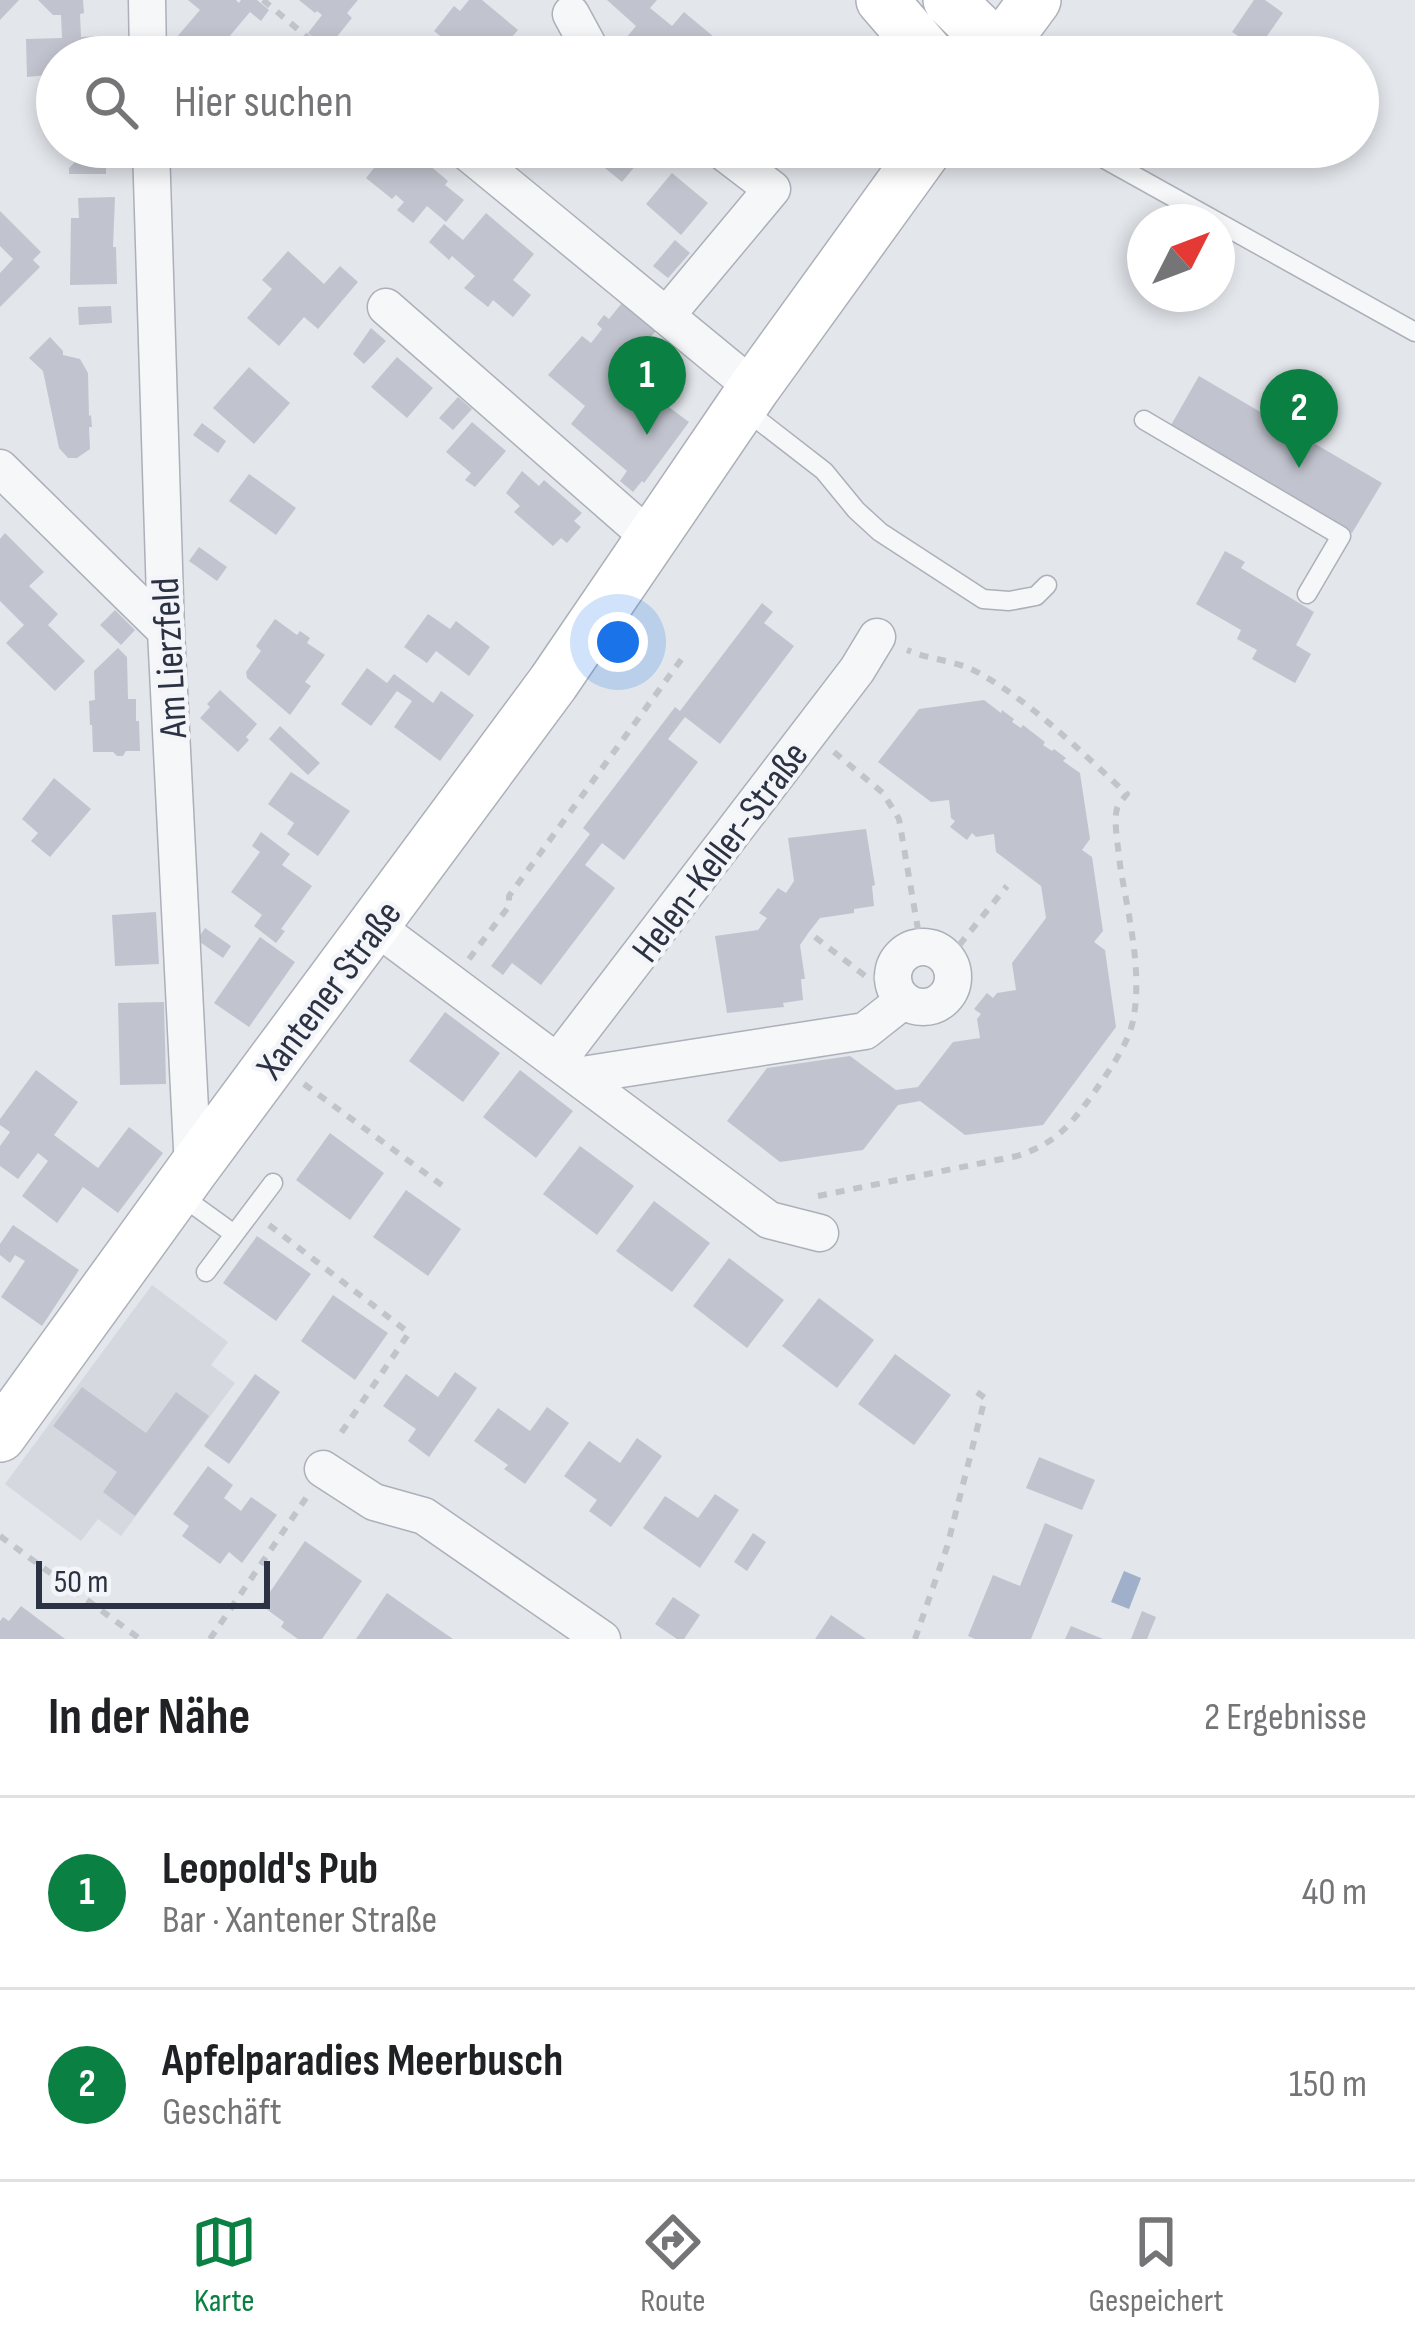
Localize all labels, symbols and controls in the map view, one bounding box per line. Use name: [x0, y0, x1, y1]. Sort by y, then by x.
search box: [36, 36, 1379, 168]
icon: search: [78, 69, 144, 135]
text: Hier suchen: [174, 75, 353, 130]
north arrow: [1127, 204, 1235, 312]
pin: 1: [608, 336, 686, 435]
pin: 2: [1260, 369, 1338, 468]
street label: Am Lierzfeld: [143, 576, 198, 740]
your location: [588, 612, 648, 672]
street label: Helen-Keller-Straße: [623, 733, 819, 972]
street label: Xantener Straße: [247, 892, 412, 1090]
scale bar: [36, 1555, 270, 1608]
text: 50 m: [54, 1562, 108, 1602]
text: In der Nähe: [48, 1687, 250, 1748]
text: 2 Ergebnisse: [1204, 1694, 1367, 1741]
text: Leopold's Pub: [162, 1842, 378, 1897]
text: 1: [79, 1869, 95, 1916]
text: 40 m: [1302, 1869, 1367, 1916]
text: Bar · Xantener Straße: [162, 1897, 437, 1944]
text: Apfelparadies Meerbusch: [162, 2034, 563, 2089]
text: 2: [78, 2061, 96, 2108]
text: 150 m: [1289, 2061, 1367, 2108]
text: Geschäft: [162, 2089, 282, 2136]
tab: Karte: [191, 2209, 257, 2321]
tab: Route: [640, 2209, 706, 2321]
tab: Gespeichert: [1088, 2209, 1224, 2321]

